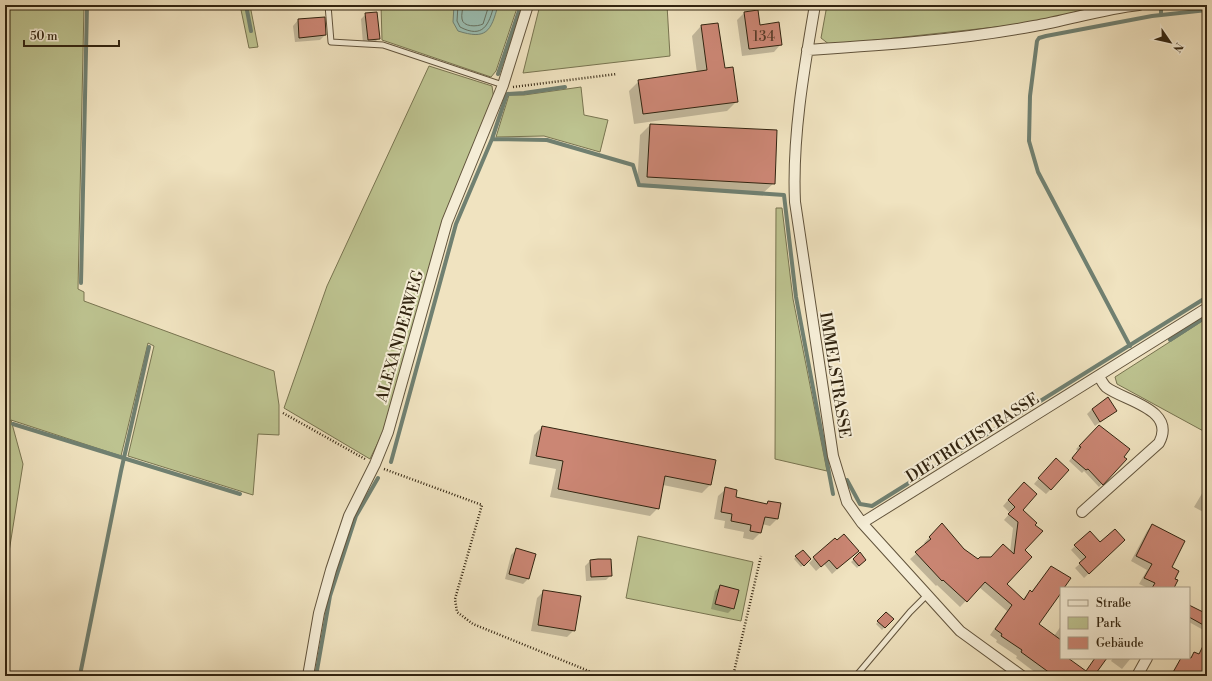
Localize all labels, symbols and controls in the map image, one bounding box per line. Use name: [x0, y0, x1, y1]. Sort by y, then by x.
scale bar: [24, 22, 119, 48]
north arrow: [1150, 22, 1190, 62]
house number: 134: [753, 28, 775, 46]
text: 50 m: [30, 29, 58, 44]
text: N: [1169, 40, 1186, 55]
street label: ALEXANDERWEG: [371, 268, 428, 406]
street label: IMMELSTRASSE: [815, 311, 855, 440]
street label: DIETRICHSTRASSE: [902, 389, 1043, 487]
legend: [1060, 587, 1190, 659]
text: Straße: [1096, 596, 1131, 611]
text: Park: [1096, 616, 1122, 631]
text: Gebäude: [1096, 636, 1144, 651]

